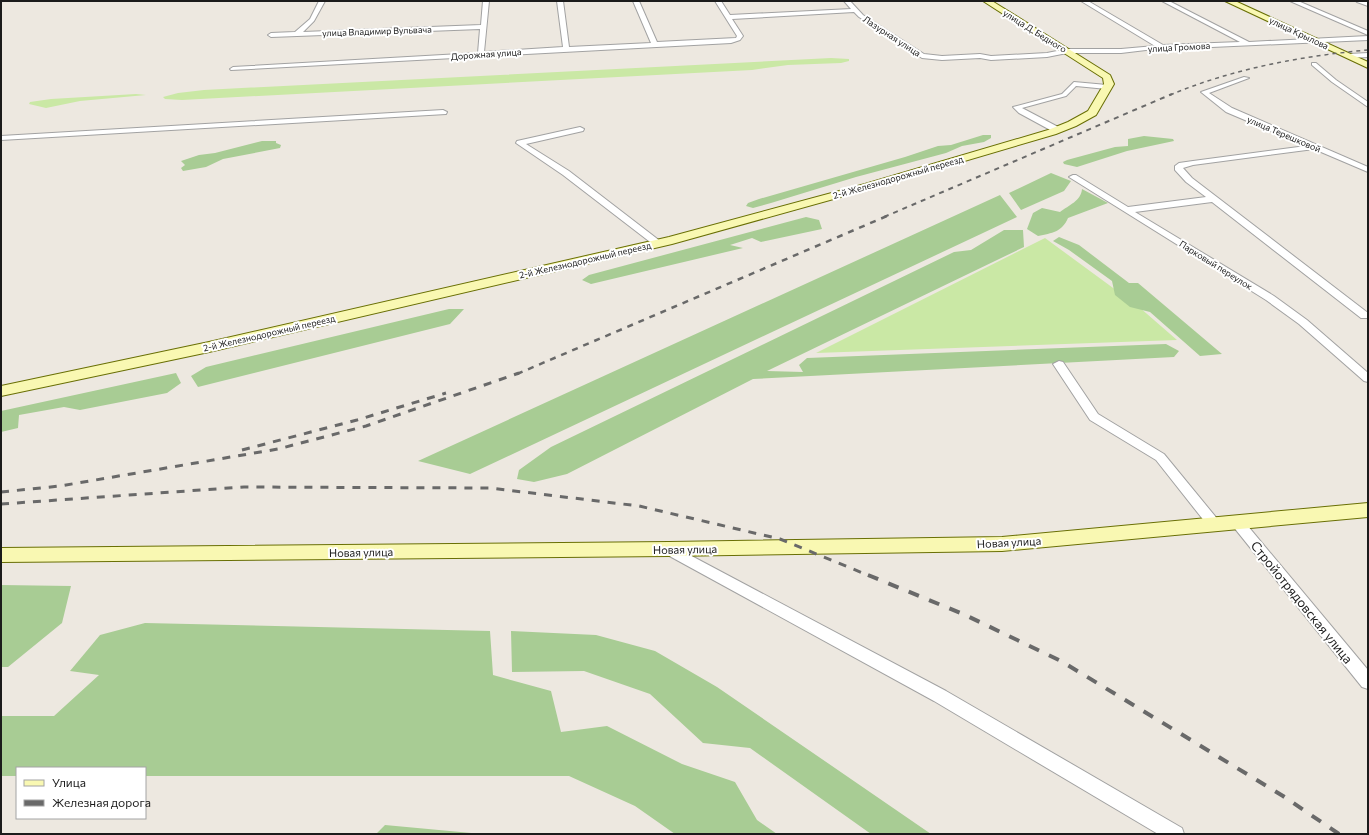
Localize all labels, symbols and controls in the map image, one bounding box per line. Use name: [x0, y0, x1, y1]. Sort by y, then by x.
street label: улица Д. Бедного: [1001, 7, 1069, 55]
street label: Лазурная улица: [861, 13, 923, 59]
street label: улица Крылова: [1268, 14, 1331, 52]
street label: улица Владимир Вульвача: [322, 24, 432, 38]
street label: улица Громова: [1148, 40, 1211, 54]
street label: Дорожная улица: [450, 46, 522, 62]
street label: улица Терешковой: [1246, 114, 1322, 154]
street label: 2-й Железнодорожный переезд: [832, 153, 965, 201]
street label: Парковый переулок: [1177, 238, 1255, 292]
street label: 2-й Железнодорожный переезд: [518, 239, 653, 281]
street label: 2-й Железнодорожный переезд: [202, 312, 337, 354]
street label: Новая улица: [977, 534, 1041, 550]
street label: Стройотрядовская улица: [1248, 537, 1356, 667]
street label: Новая улица: [653, 542, 717, 556]
street label: Новая улица: [329, 545, 393, 559]
legend: [16, 767, 146, 819]
text: Улица: [52, 775, 86, 789]
text: Железная дорога: [52, 795, 151, 809]

